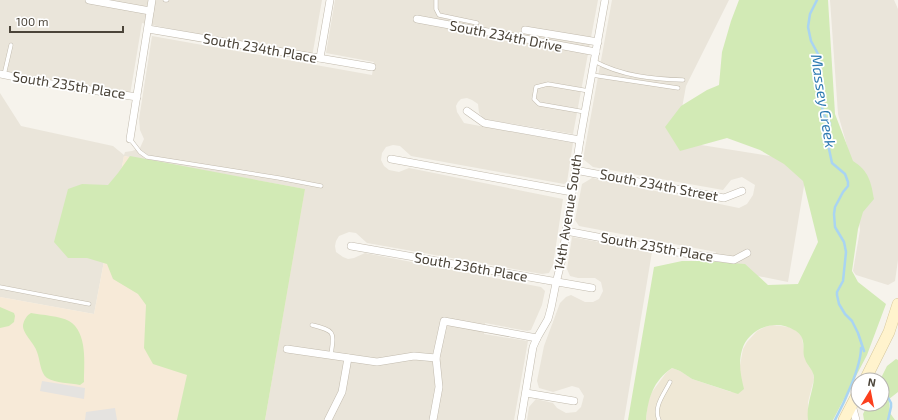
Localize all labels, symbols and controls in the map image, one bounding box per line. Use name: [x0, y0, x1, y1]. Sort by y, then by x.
scale bar: [10, 8, 123, 34]
text: 100 m: [16, 14, 48, 28]
street label: South 234th Drive: [448, 16, 564, 55]
street label: South 234th Place: [202, 29, 318, 66]
water label: Massey Creek: [807, 53, 840, 149]
street label: South 235th Place: [11, 67, 127, 102]
street label: 14th Avenue South: [550, 152, 585, 271]
street label: South 234th Street: [599, 165, 720, 204]
street label: South 235th Place: [599, 228, 715, 265]
street label: South 236th Place: [413, 248, 529, 285]
north arrow: [850, 372, 890, 412]
text: N: [867, 375, 877, 389]

